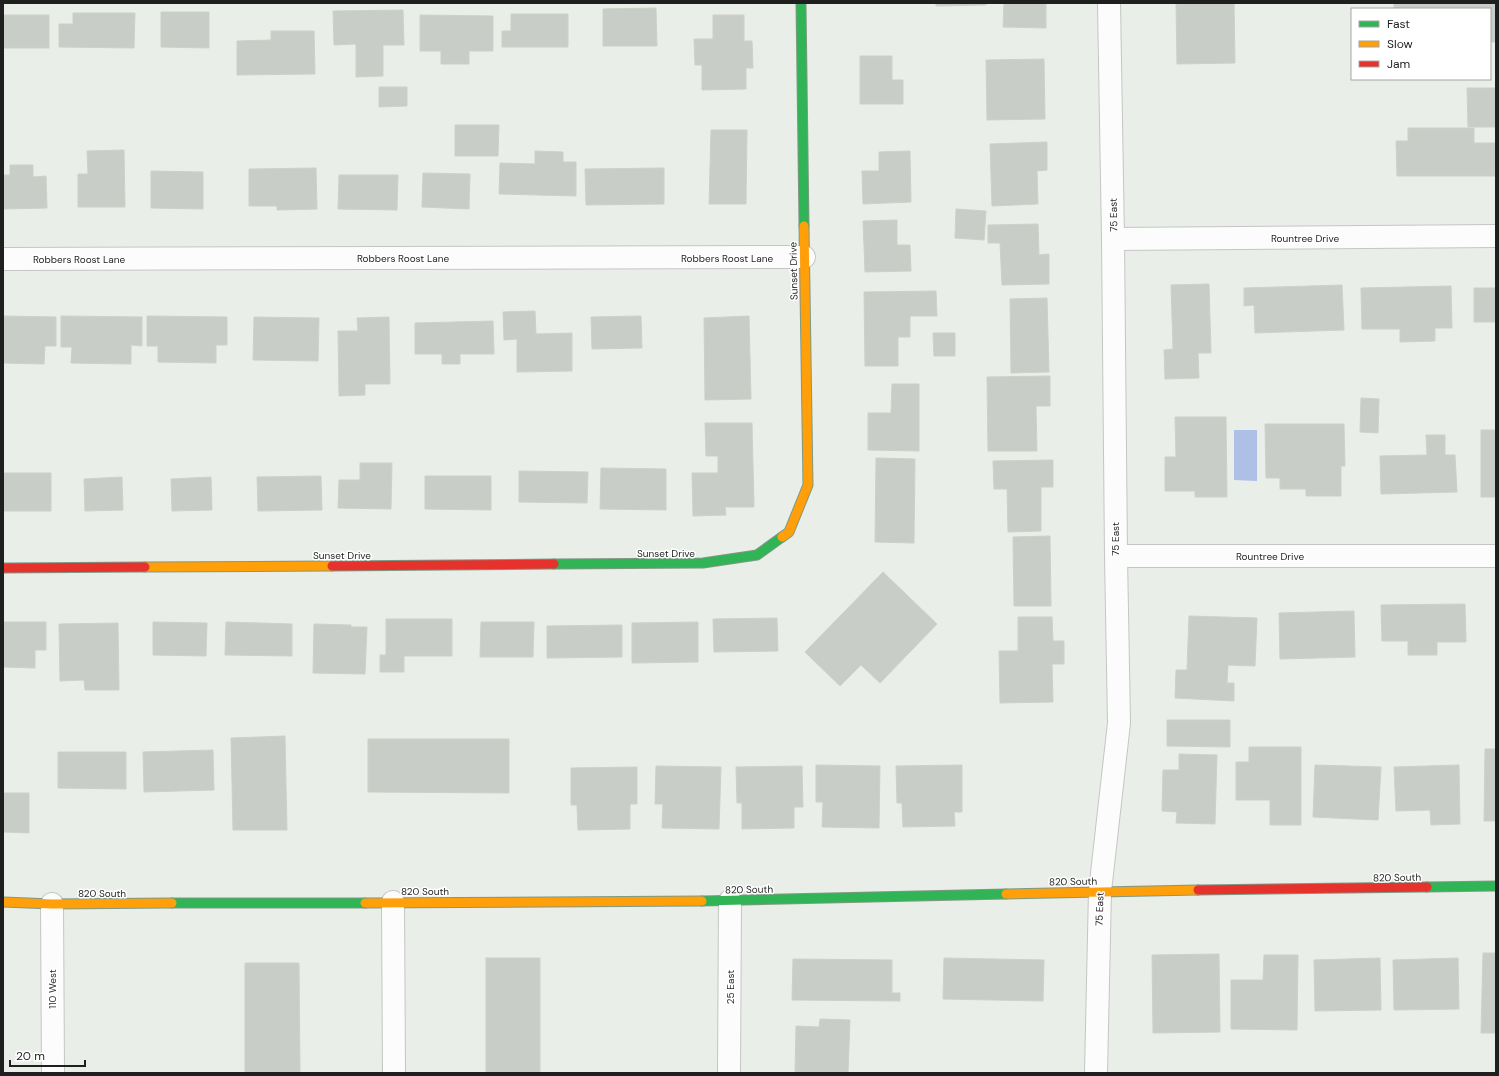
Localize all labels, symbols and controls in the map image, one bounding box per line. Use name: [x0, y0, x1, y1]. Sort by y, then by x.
legend: [1351, 8, 1491, 80]
text: Fast: [1387, 16, 1410, 32]
text: Slow: [1387, 36, 1413, 52]
text: Jam: [1387, 56, 1410, 72]
street label: 75 East: [1107, 198, 1120, 232]
street label: Rountree Drive: [1271, 232, 1339, 245]
street label: Sunset Drive: [786, 242, 801, 300]
street label: Robbers Roost Lane: [357, 252, 449, 265]
street label: Robbers Roost Lane: [681, 252, 773, 265]
street label: Robbers Roost Lane: [33, 253, 125, 266]
street label: 75 East: [1109, 522, 1122, 556]
street label: Sunset Drive: [637, 547, 695, 560]
street label: Sunset Drive: [313, 549, 371, 562]
street label: Rountree Drive: [1236, 550, 1304, 563]
street label: 820 South: [1373, 871, 1421, 884]
street label: 820 South: [1049, 875, 1097, 888]
street label: 820 South: [725, 883, 773, 896]
street label: 820 South: [401, 885, 449, 898]
street label: 820 South: [78, 887, 126, 900]
street label: 75 East: [1092, 892, 1107, 926]
street label: 110 West: [46, 969, 59, 1009]
street label: 25 East: [724, 970, 737, 1004]
scale bar: [10, 1042, 85, 1068]
text: 20 m: [16, 1048, 45, 1064]

